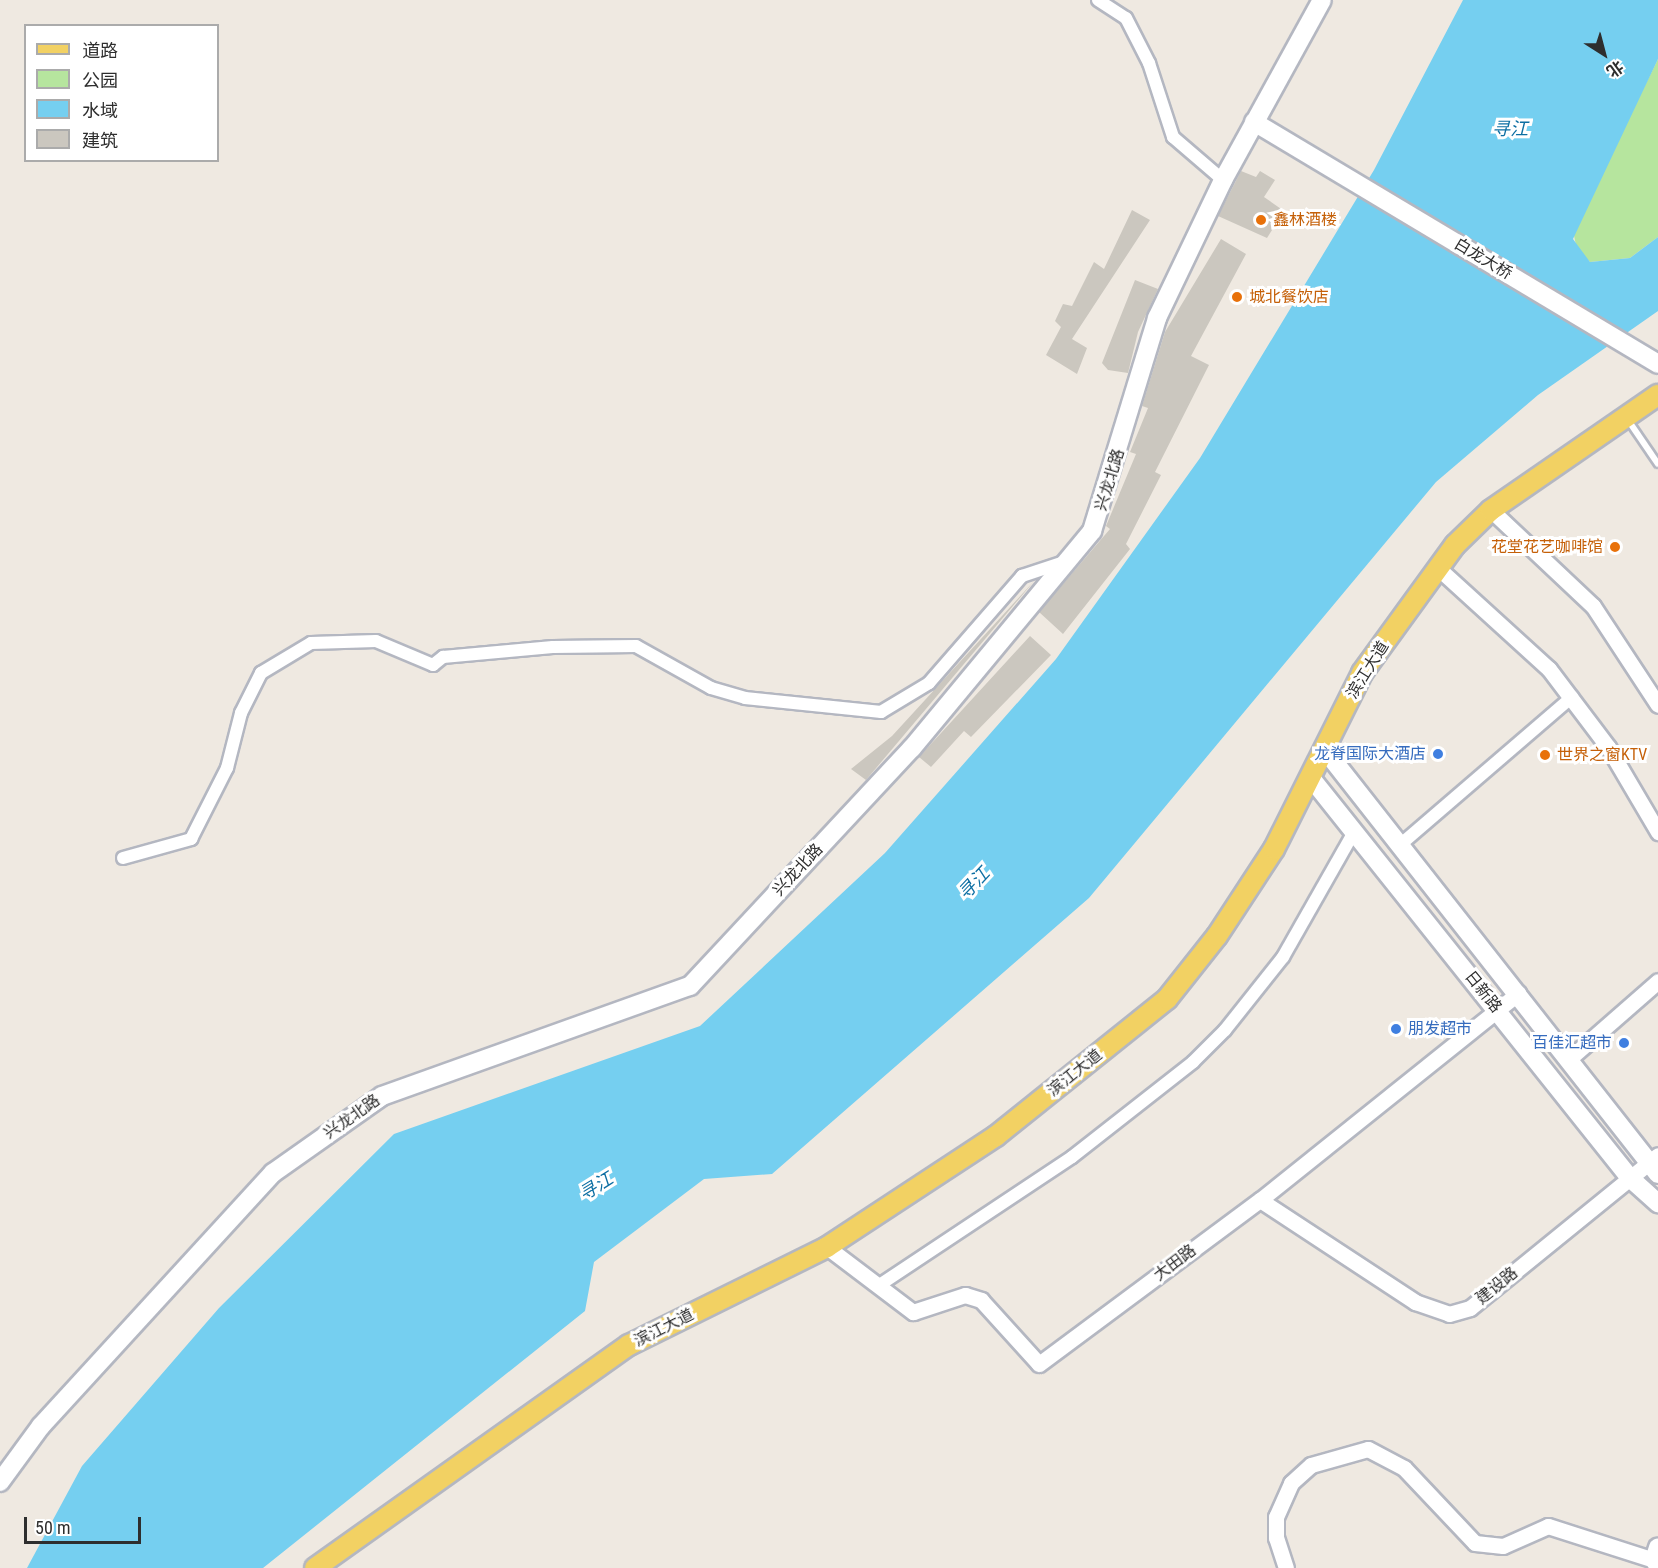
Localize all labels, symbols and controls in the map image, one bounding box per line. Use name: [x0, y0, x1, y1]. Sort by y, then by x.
legend: [24, 24, 219, 162]
north arrow: [1574, 24, 1634, 84]
text: 道路: [82, 40, 118, 61]
text: 北: [1603, 57, 1627, 81]
text: 公园: [82, 70, 118, 91]
text: 水域: [82, 100, 118, 121]
water label: 寻江: [1492, 118, 1528, 140]
text: 建筑: [82, 130, 118, 151]
place label: 鑫林酒楼: [1273, 210, 1337, 230]
marker: 鑫林酒楼: [1254, 213, 1268, 227]
street label: 白龙大桥: [1451, 234, 1515, 284]
place label: 城北餐饮店: [1249, 287, 1329, 307]
marker: 城北餐饮店: [1230, 290, 1244, 304]
street label: 兴龙北路: [1091, 447, 1129, 513]
place label: 花堂花艺咖啡馆: [1491, 537, 1603, 557]
marker: 花堂花艺咖啡馆: [1608, 540, 1622, 554]
street label: 滨江大道: [1343, 638, 1393, 702]
place label: 龙脊国际大酒店: [1314, 744, 1426, 764]
place label: 世界之窗KTV: [1557, 745, 1647, 765]
marker: 龙脊国际大酒店: [1431, 747, 1445, 761]
marker: 世界之窗KTV: [1538, 748, 1552, 762]
street label: 兴龙北路: [769, 840, 827, 900]
water label: 寻江: [954, 863, 994, 905]
street label: 日新路: [1460, 967, 1506, 1017]
place label: 朋发超市: [1408, 1019, 1472, 1039]
marker: 朋发超市: [1389, 1022, 1403, 1036]
place label: 百佳汇超市: [1532, 1033, 1612, 1053]
marker: 百佳汇超市: [1617, 1036, 1631, 1050]
street label: 滨江大道: [1044, 1045, 1106, 1101]
street label: 兴龙北路: [320, 1091, 384, 1143]
water label: 寻江: [575, 1168, 617, 1206]
street label: 大田路: [1150, 1241, 1200, 1285]
street label: 建设路: [1472, 1263, 1522, 1309]
street label: 滨江大道: [631, 1305, 697, 1351]
scale bar: [27, 1505, 144, 1543]
text: 50 m: [35, 1517, 70, 1538]

